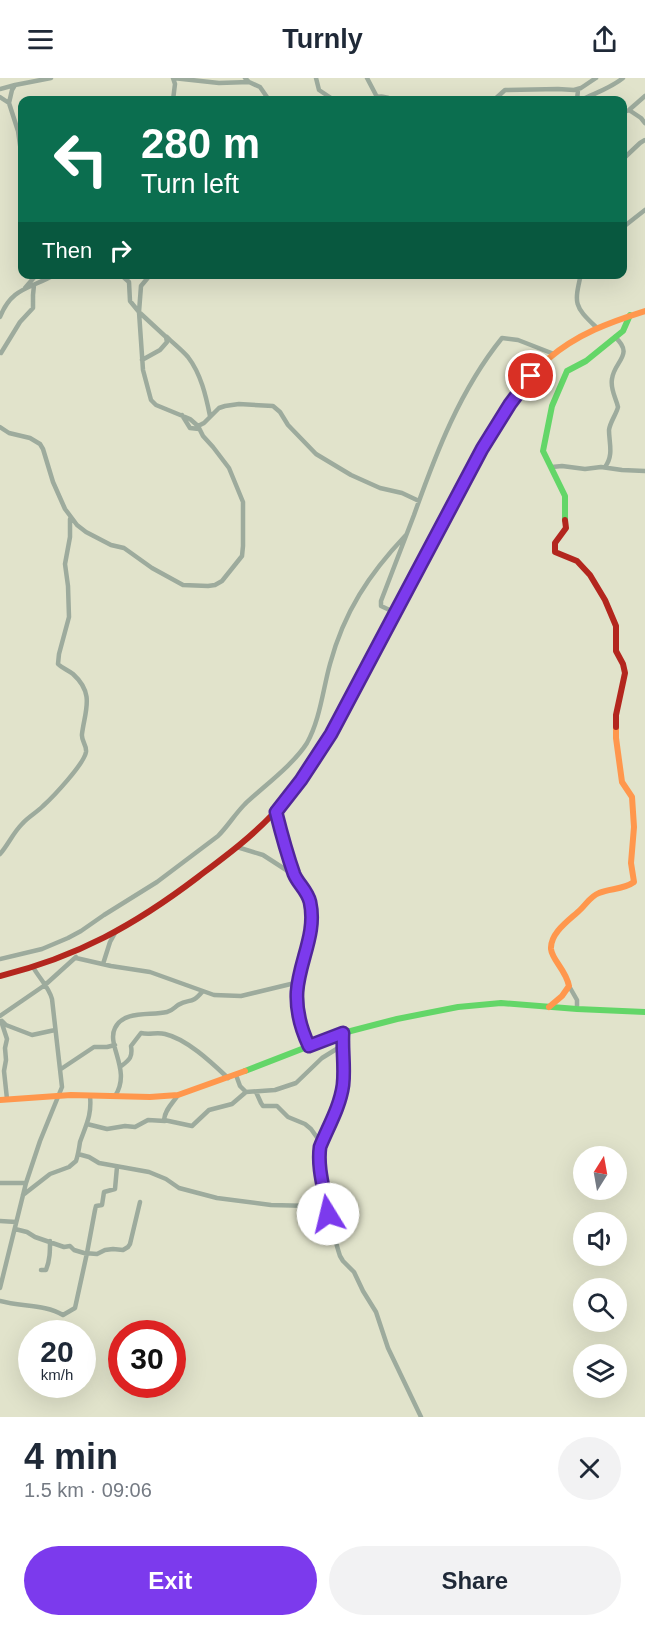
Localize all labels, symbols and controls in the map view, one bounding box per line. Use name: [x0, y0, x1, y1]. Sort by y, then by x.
icon: menu: [24, 23, 57, 56]
icon: share: [588, 23, 621, 56]
text: Turnly: [282, 24, 363, 54]
icon: left: [42, 120, 120, 198]
text: 280 m: [141, 120, 260, 167]
text: Turn left: [141, 169, 239, 199]
icon: right: [104, 234, 137, 267]
text: Then: [42, 238, 92, 263]
pin: [505, 350, 556, 401]
icon: arrive: [514, 359, 547, 392]
north arrow: [573, 1146, 627, 1200]
map controls: [573, 1146, 627, 1398]
position arrow: [296, 1182, 360, 1246]
button: sound: [573, 1212, 627, 1266]
button: search: [573, 1278, 627, 1332]
speed limit sign: 30: [108, 1320, 186, 1398]
text: 20: [40, 1335, 74, 1368]
button: layers: [573, 1344, 627, 1398]
text: km/h: [41, 1366, 73, 1383]
text: 4 min: [24, 1436, 118, 1477]
button: close: [558, 1437, 621, 1500]
text: 1.5 km · 09:06: [24, 1479, 152, 1501]
button: Exit: [24, 1546, 317, 1615]
button: Share: [329, 1546, 621, 1615]

